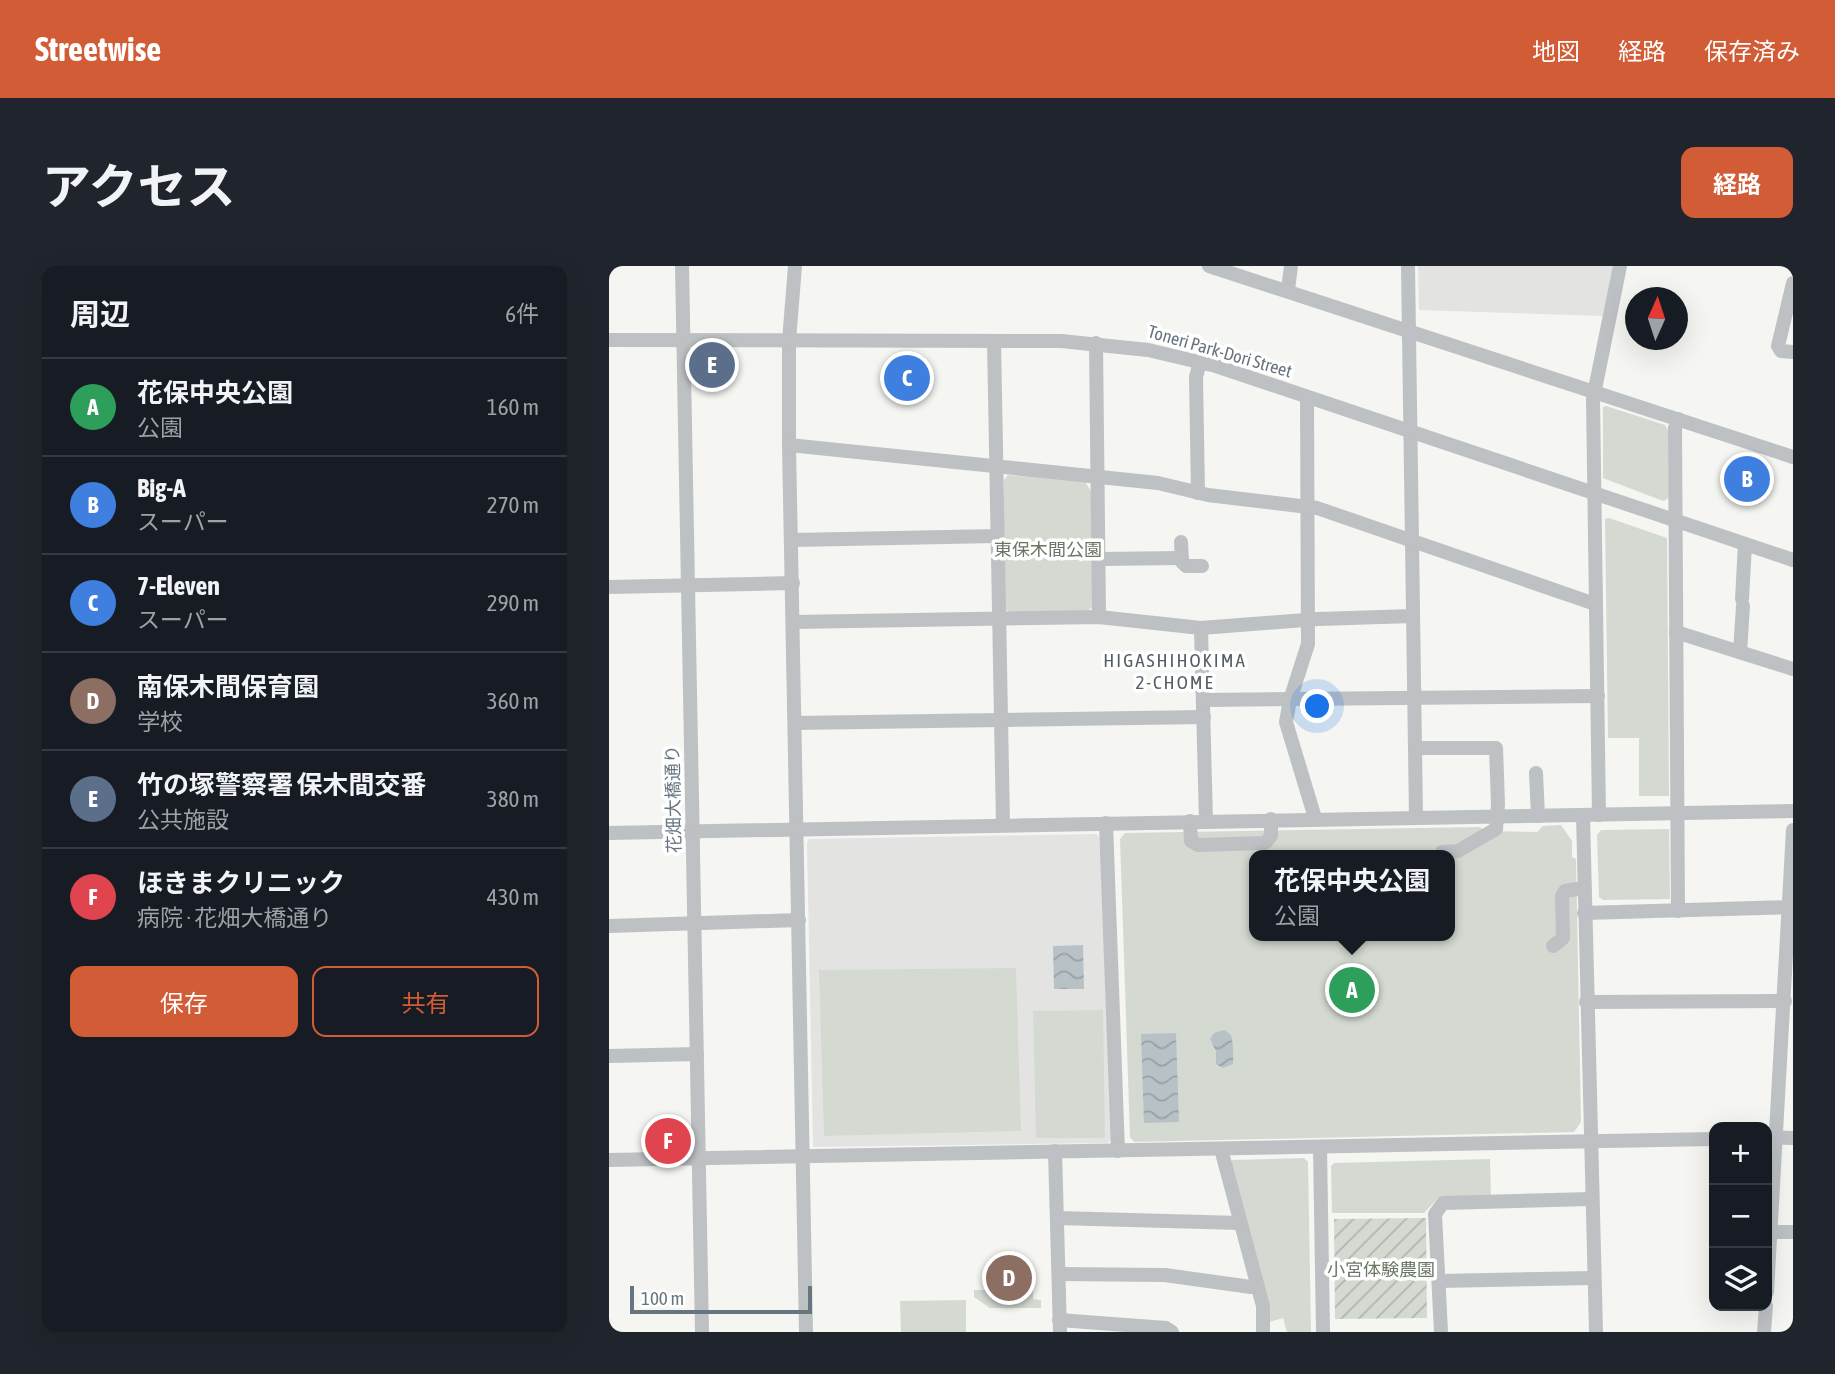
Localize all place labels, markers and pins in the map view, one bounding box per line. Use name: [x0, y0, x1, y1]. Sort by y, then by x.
pin: E: [689, 339, 735, 391]
pin: C: [884, 352, 930, 404]
pin: B: [1724, 453, 1770, 505]
pin: A: [1329, 964, 1375, 1016]
pin: F: [645, 1115, 691, 1167]
pin: D: [986, 1252, 1032, 1304]

